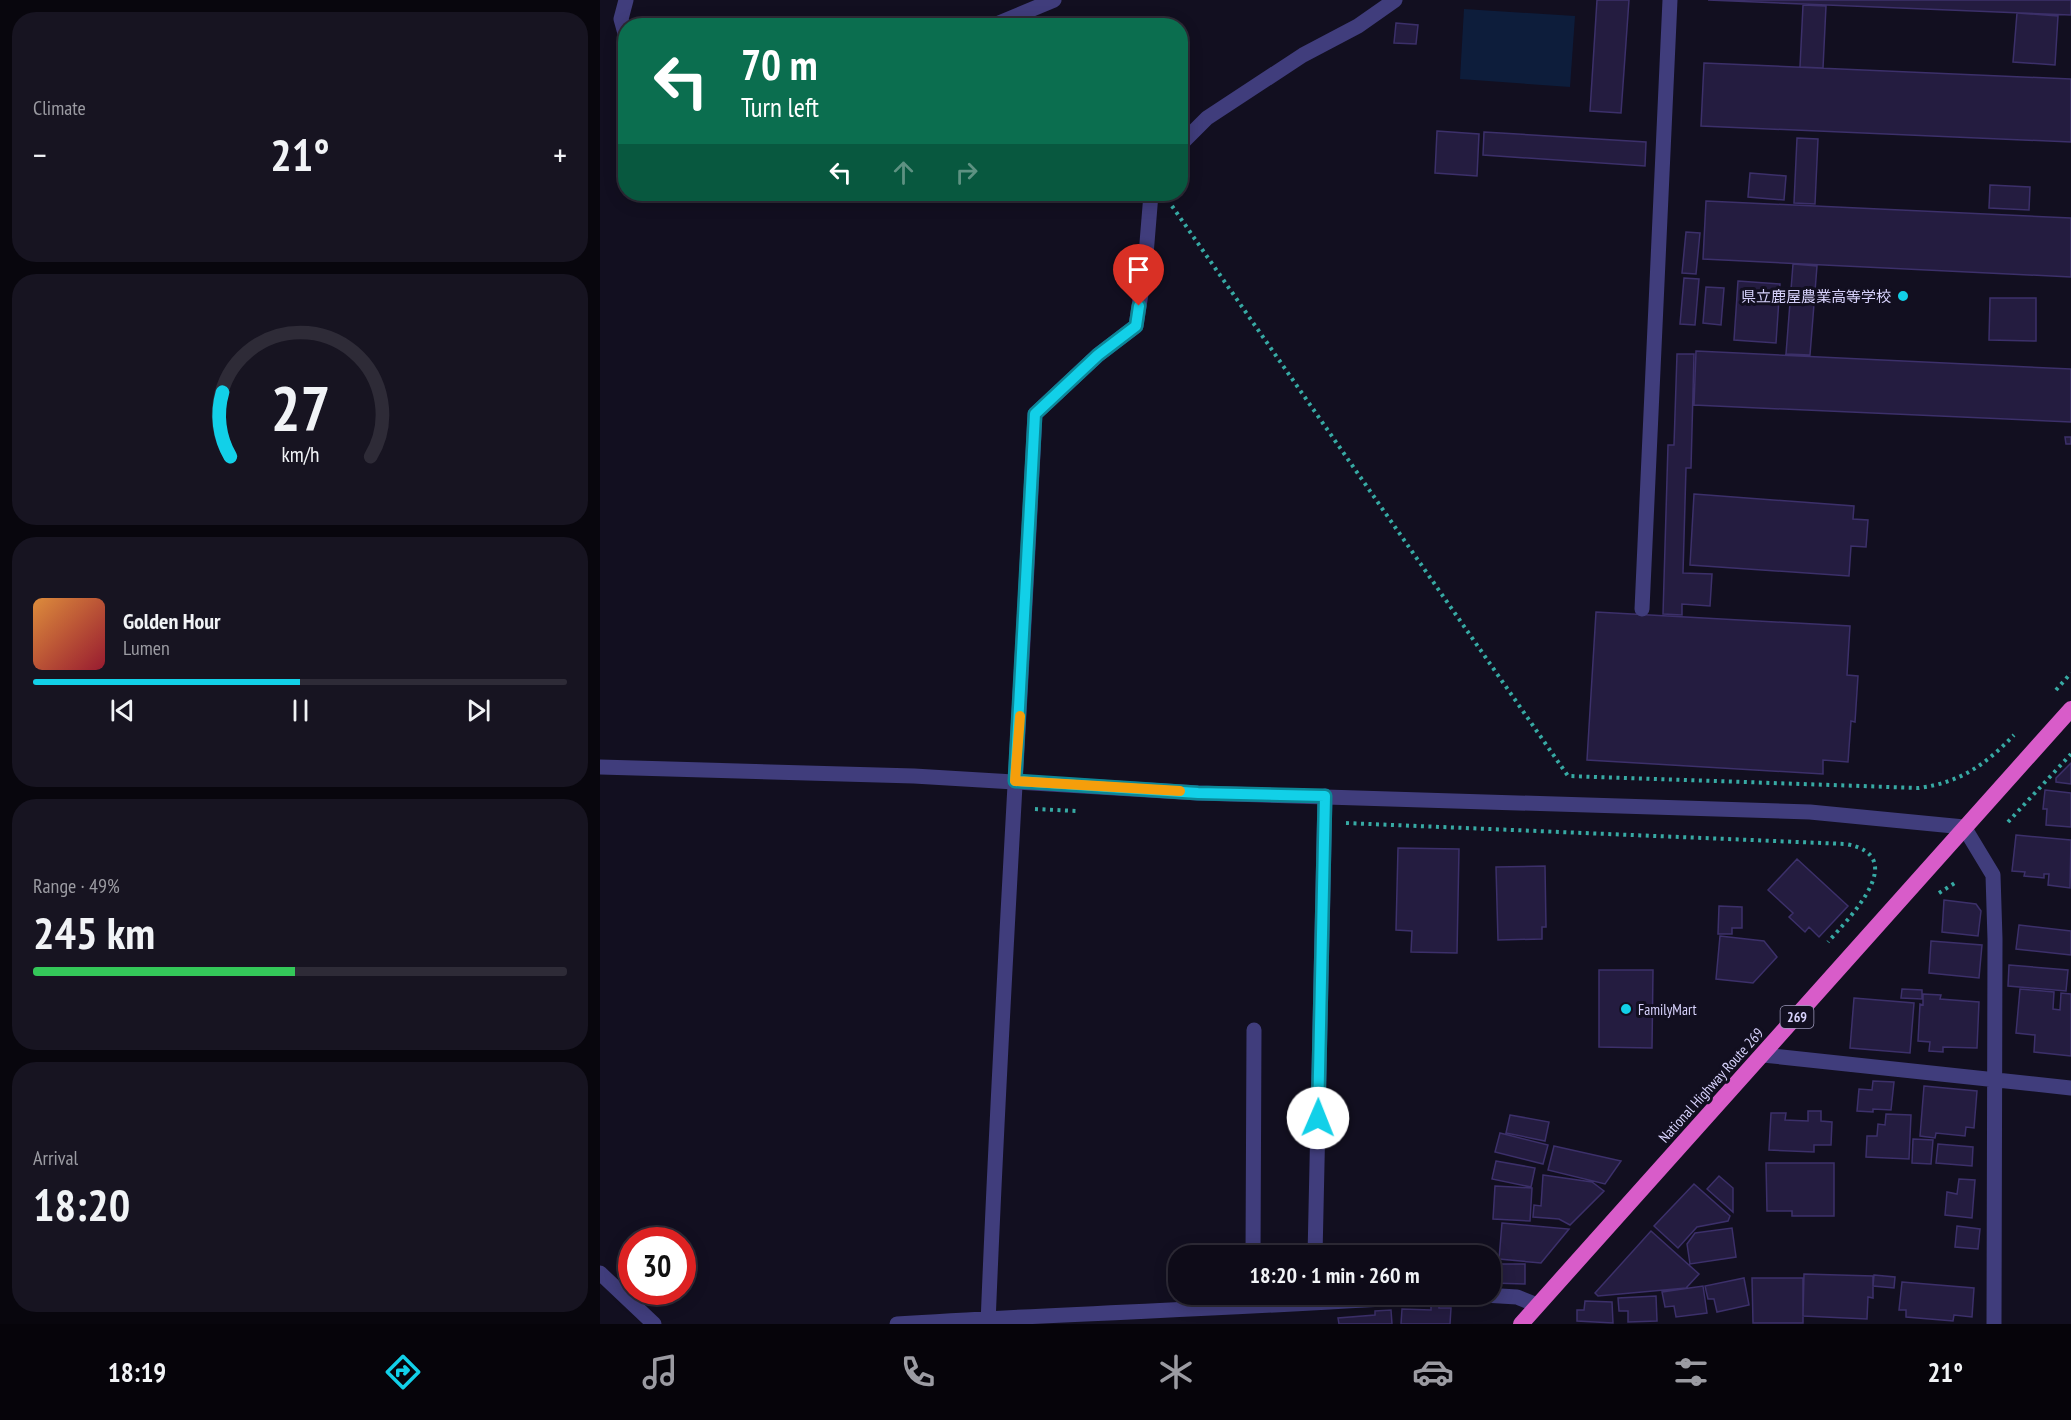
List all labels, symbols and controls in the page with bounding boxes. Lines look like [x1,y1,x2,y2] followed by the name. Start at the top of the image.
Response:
[741,37,818,92] text: 70 m
[642,42,720,120] icon: left
[741,90,819,124] text: Turn left
[33,95,86,121] text: Climate
[270,125,330,183] text: 21°
[33,133,47,176] text: −
[553,133,567,176] text: +
[824,156,857,189] icon: left
[887,156,920,189] icon: ahead
[950,156,983,189] icon: right
[1113,244,1164,306] pin
[1122,253,1155,286] icon: arrive
[1741,287,1891,306] place label: 県立鹿屋農業高等学校
[1896,289,1910,303] marker: 県立鹿屋農業高等学校
[270,367,330,448] text: 27
[281,440,319,468] text: km/h
[123,607,221,635] text: Golden Hour
[123,635,170,661] text: Lumen
[106,694,139,727] icon: previous
[284,694,317,727] icon: pause
[462,694,495,727] icon: next
[33,873,120,899] text: Range · 49%
[33,903,155,961] text: 245 km
[1638,1000,1697,1019] place label: FamilyMart
[1619,1002,1633,1016] marker: FamilyMart
[1780,1006,1814,1028] road number: 269
[1654,1024,1768,1146] street label: National Highway Route 269
[1286,1086,1350,1150] position arrow
[33,1145,78,1171] text: Arrival
[33,1175,130,1233] text: 18:20
[618,1227,696,1305] speed limit sign: 30
[1249,1261,1420,1289] text: 18:20 · 1 min · 260 m
[382,1351,424,1393] icon: directions
[639,1351,681,1393] icon: music
[897,1351,939,1393] icon: phone
[1155,1351,1197,1393] icon: climate
[1412,1351,1454,1393] icon: car
[1670,1351,1712,1393] icon: filters
[108,1355,166,1389] text: 18:19
[1927,1355,1963,1389] text: 21°

